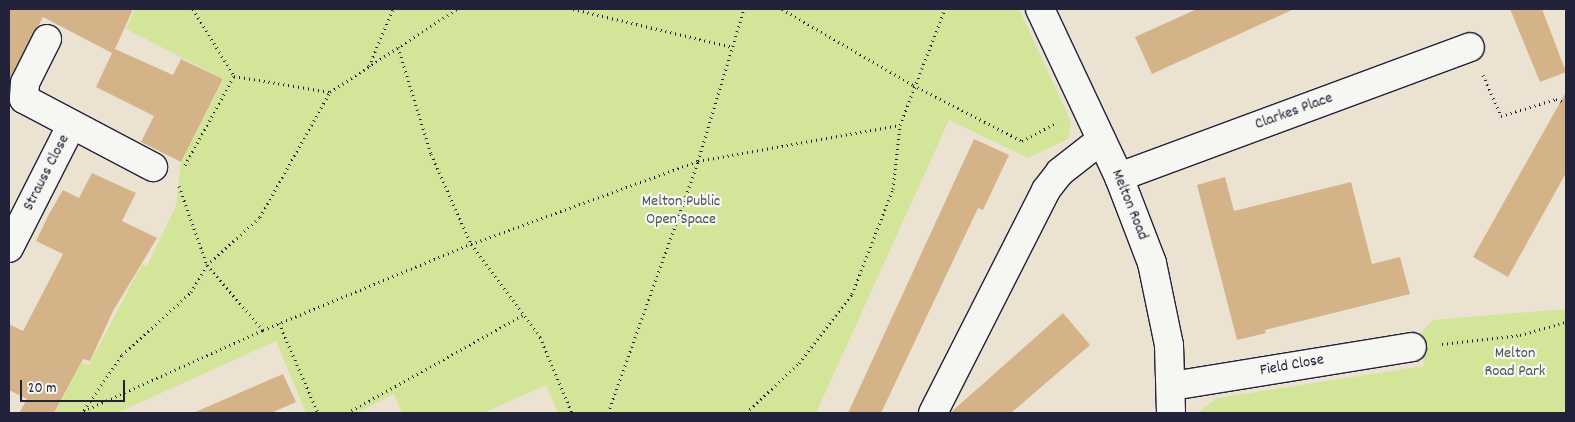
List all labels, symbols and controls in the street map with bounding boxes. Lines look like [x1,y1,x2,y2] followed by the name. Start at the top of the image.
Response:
[1253,89,1335,135] street label: Clarkes Place
[20,132,74,214] street label: Strauss Close
[1106,167,1152,243] street label: Melton Road
[642,192,720,230] park label: Melton Public Open Space
[1485,344,1545,382] park label: Melton Road Park
[1258,351,1326,381] street label: Field Close
[22,370,128,402] scale bar
[28,378,56,400] text: 20 m

